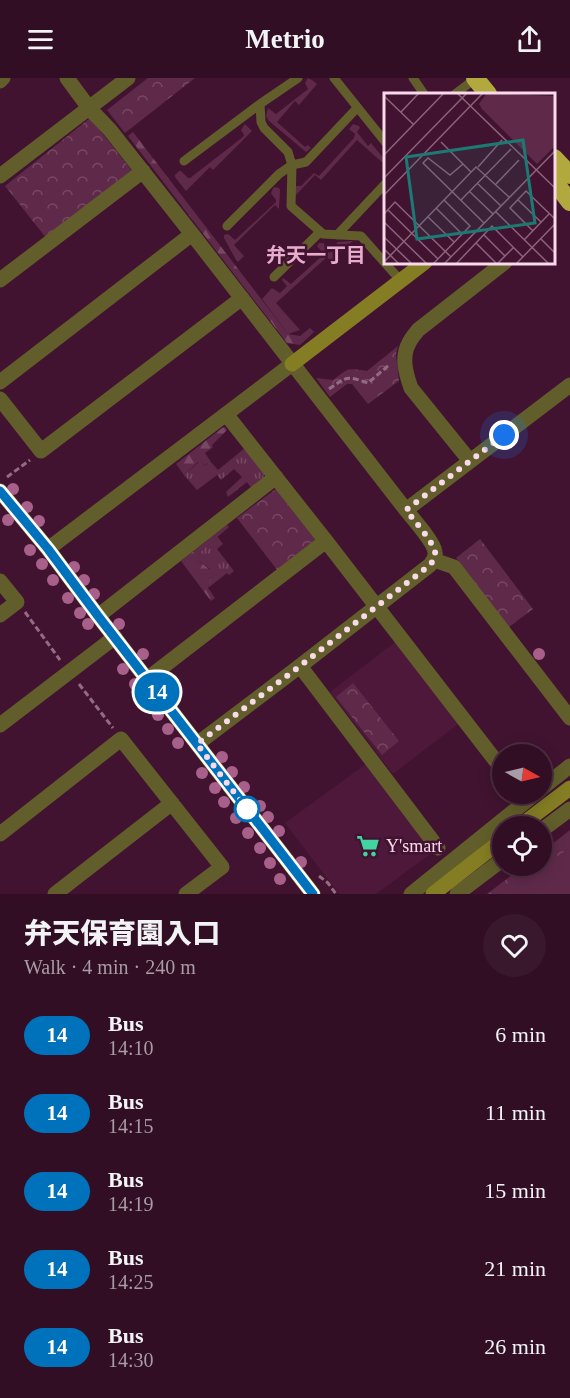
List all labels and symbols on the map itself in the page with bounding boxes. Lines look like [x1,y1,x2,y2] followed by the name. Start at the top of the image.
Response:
[384,93,555,264] inset map
[266,244,366,266] district label: 弁天一丁目
[489,420,519,450] your location
[130,672,184,712] line badge: 14
[492,744,552,804] north arrow
[234,796,260,822] unlabelled marker
[355,833,381,859] supermarket icon: Y'smart
[386,836,442,856] place label: Y'smart

